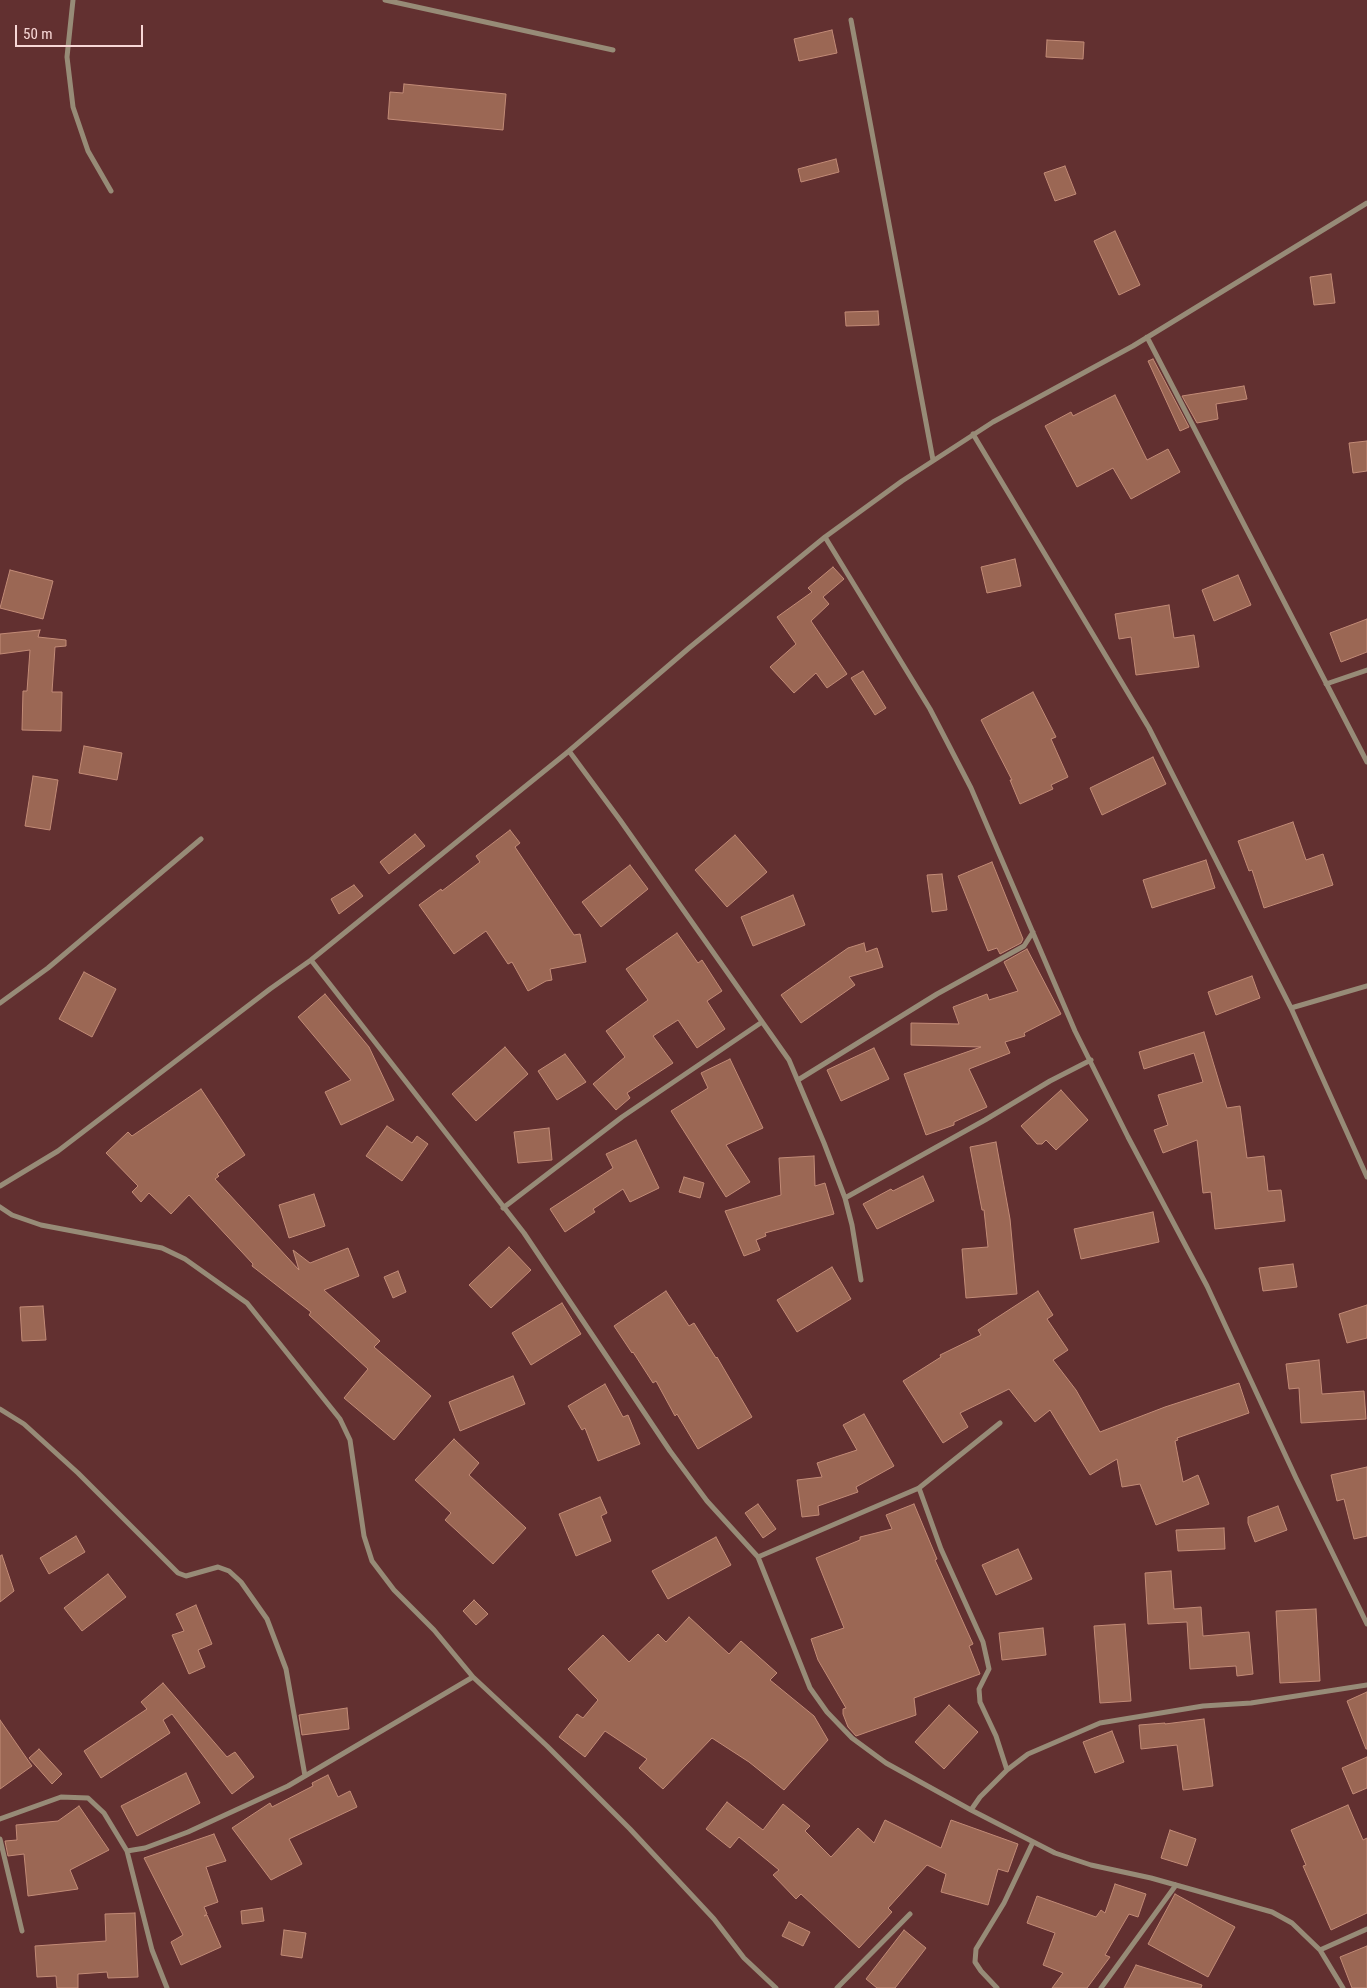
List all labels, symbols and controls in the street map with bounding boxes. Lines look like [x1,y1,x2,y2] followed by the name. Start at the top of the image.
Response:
[18,15,145,47] scale bar
[23,25,53,43] text: 50 m

